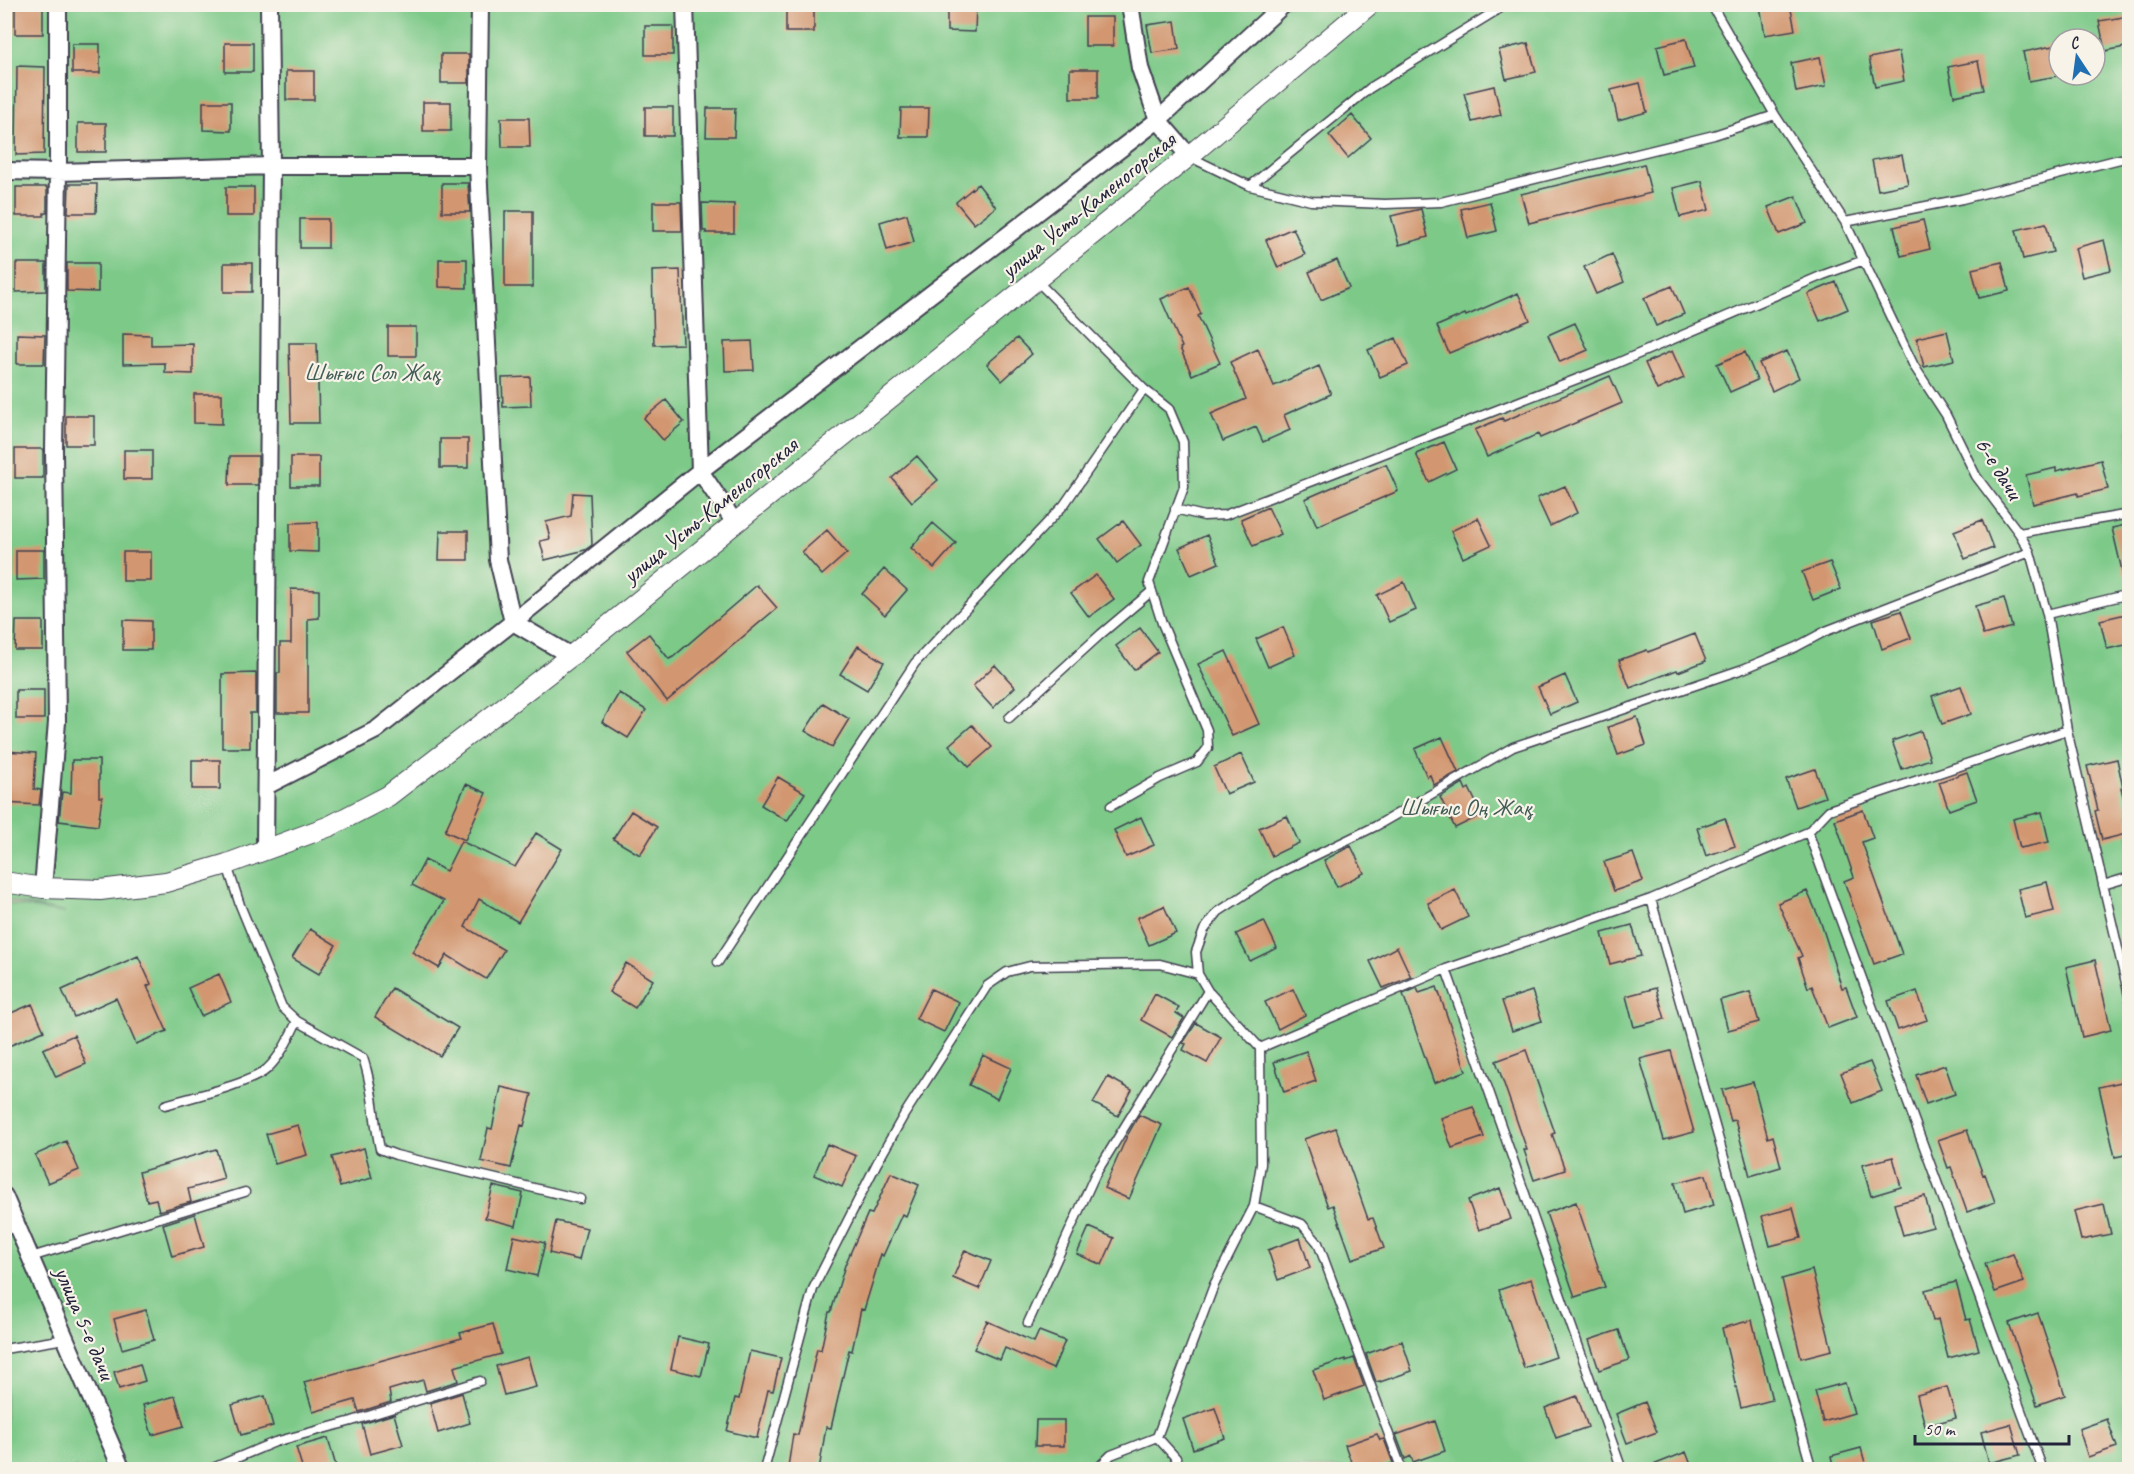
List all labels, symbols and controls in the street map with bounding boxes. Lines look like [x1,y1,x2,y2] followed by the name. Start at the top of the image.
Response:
[2047,27,2107,87] north arrow
[2068,32,2082,54] text: С
[993,124,1183,286] street label: улица Усть-Каменогорская
[304,357,441,387] park label: Шығыс Сол Жақ
[615,429,805,591] street label: улица Усть-Каменогорская
[1968,431,2031,507] street label: 6-е дачи
[1400,792,1534,822] park label: Шығыс Оң Жақ
[47,1260,123,1386] street label: улица 5-е дачи
[1915,1408,2070,1446] scale bar
[1924,1418,1957,1440] text: 50 m

